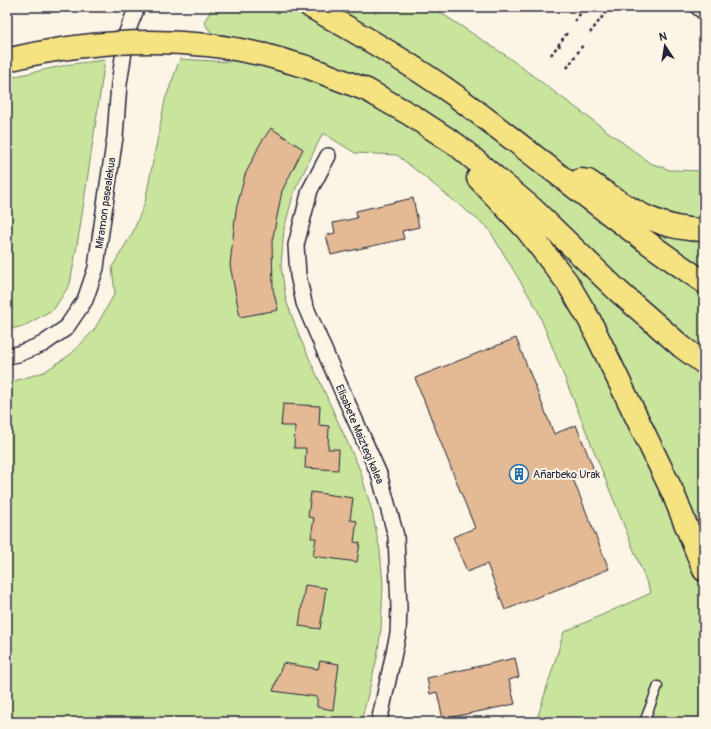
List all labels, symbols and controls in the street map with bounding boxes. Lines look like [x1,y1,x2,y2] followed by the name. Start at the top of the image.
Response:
[645,26,685,66] north arrow
[658,29,669,44] text: N
[93,157,118,250] street label: Miramon pasealekua
[333,383,386,486] street label: Elisabete Maiztegi kalea
[508,463,530,485] building icon: Añarbeko Urak
[533,468,601,481] place label: Añarbeko Urak

